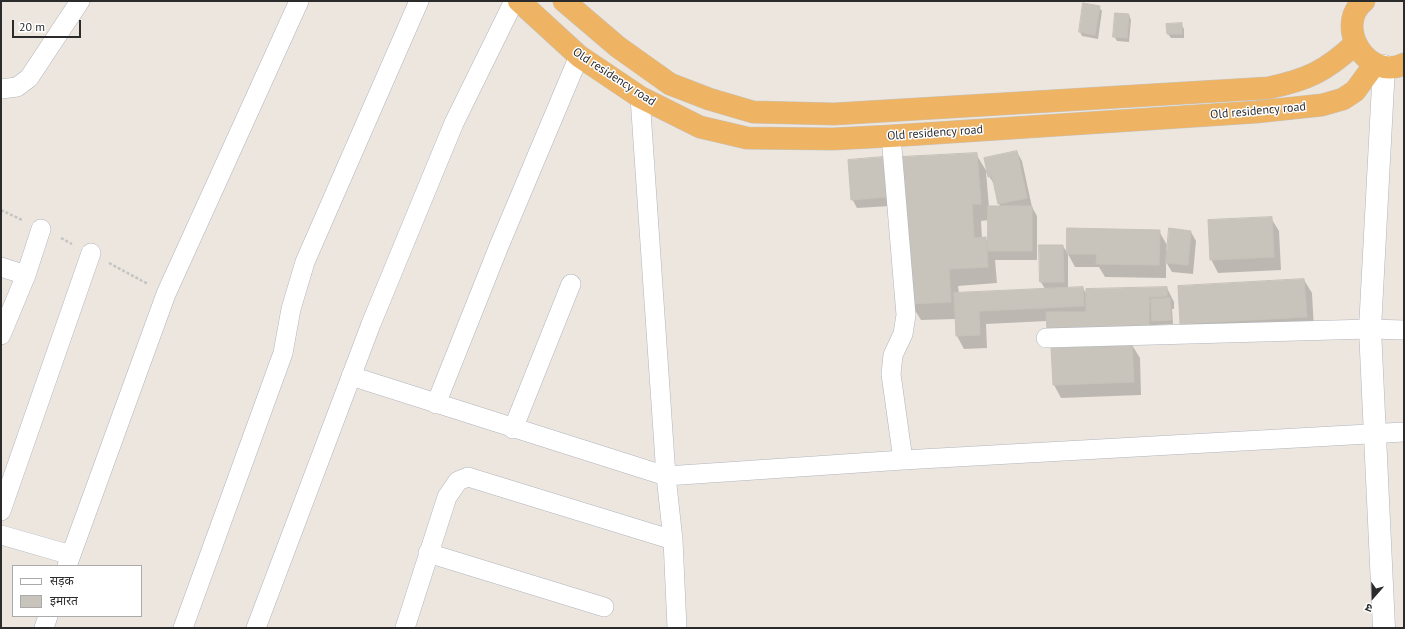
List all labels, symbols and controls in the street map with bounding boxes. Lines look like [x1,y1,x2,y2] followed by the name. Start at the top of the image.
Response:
[14,12,83,38] scale bar
[19,19,45,34] text: 20 m
[570,45,658,109] street label: Old residency road
[1210,100,1306,122] street label: Old residency road
[887,122,983,144] street label: Old residency road
[12,565,142,617] legend
[50,573,74,588] text: सड़क
[1353,577,1393,617] north arrow
[50,593,78,608] text: इमारत
[1363,601,1374,616] text: उ

